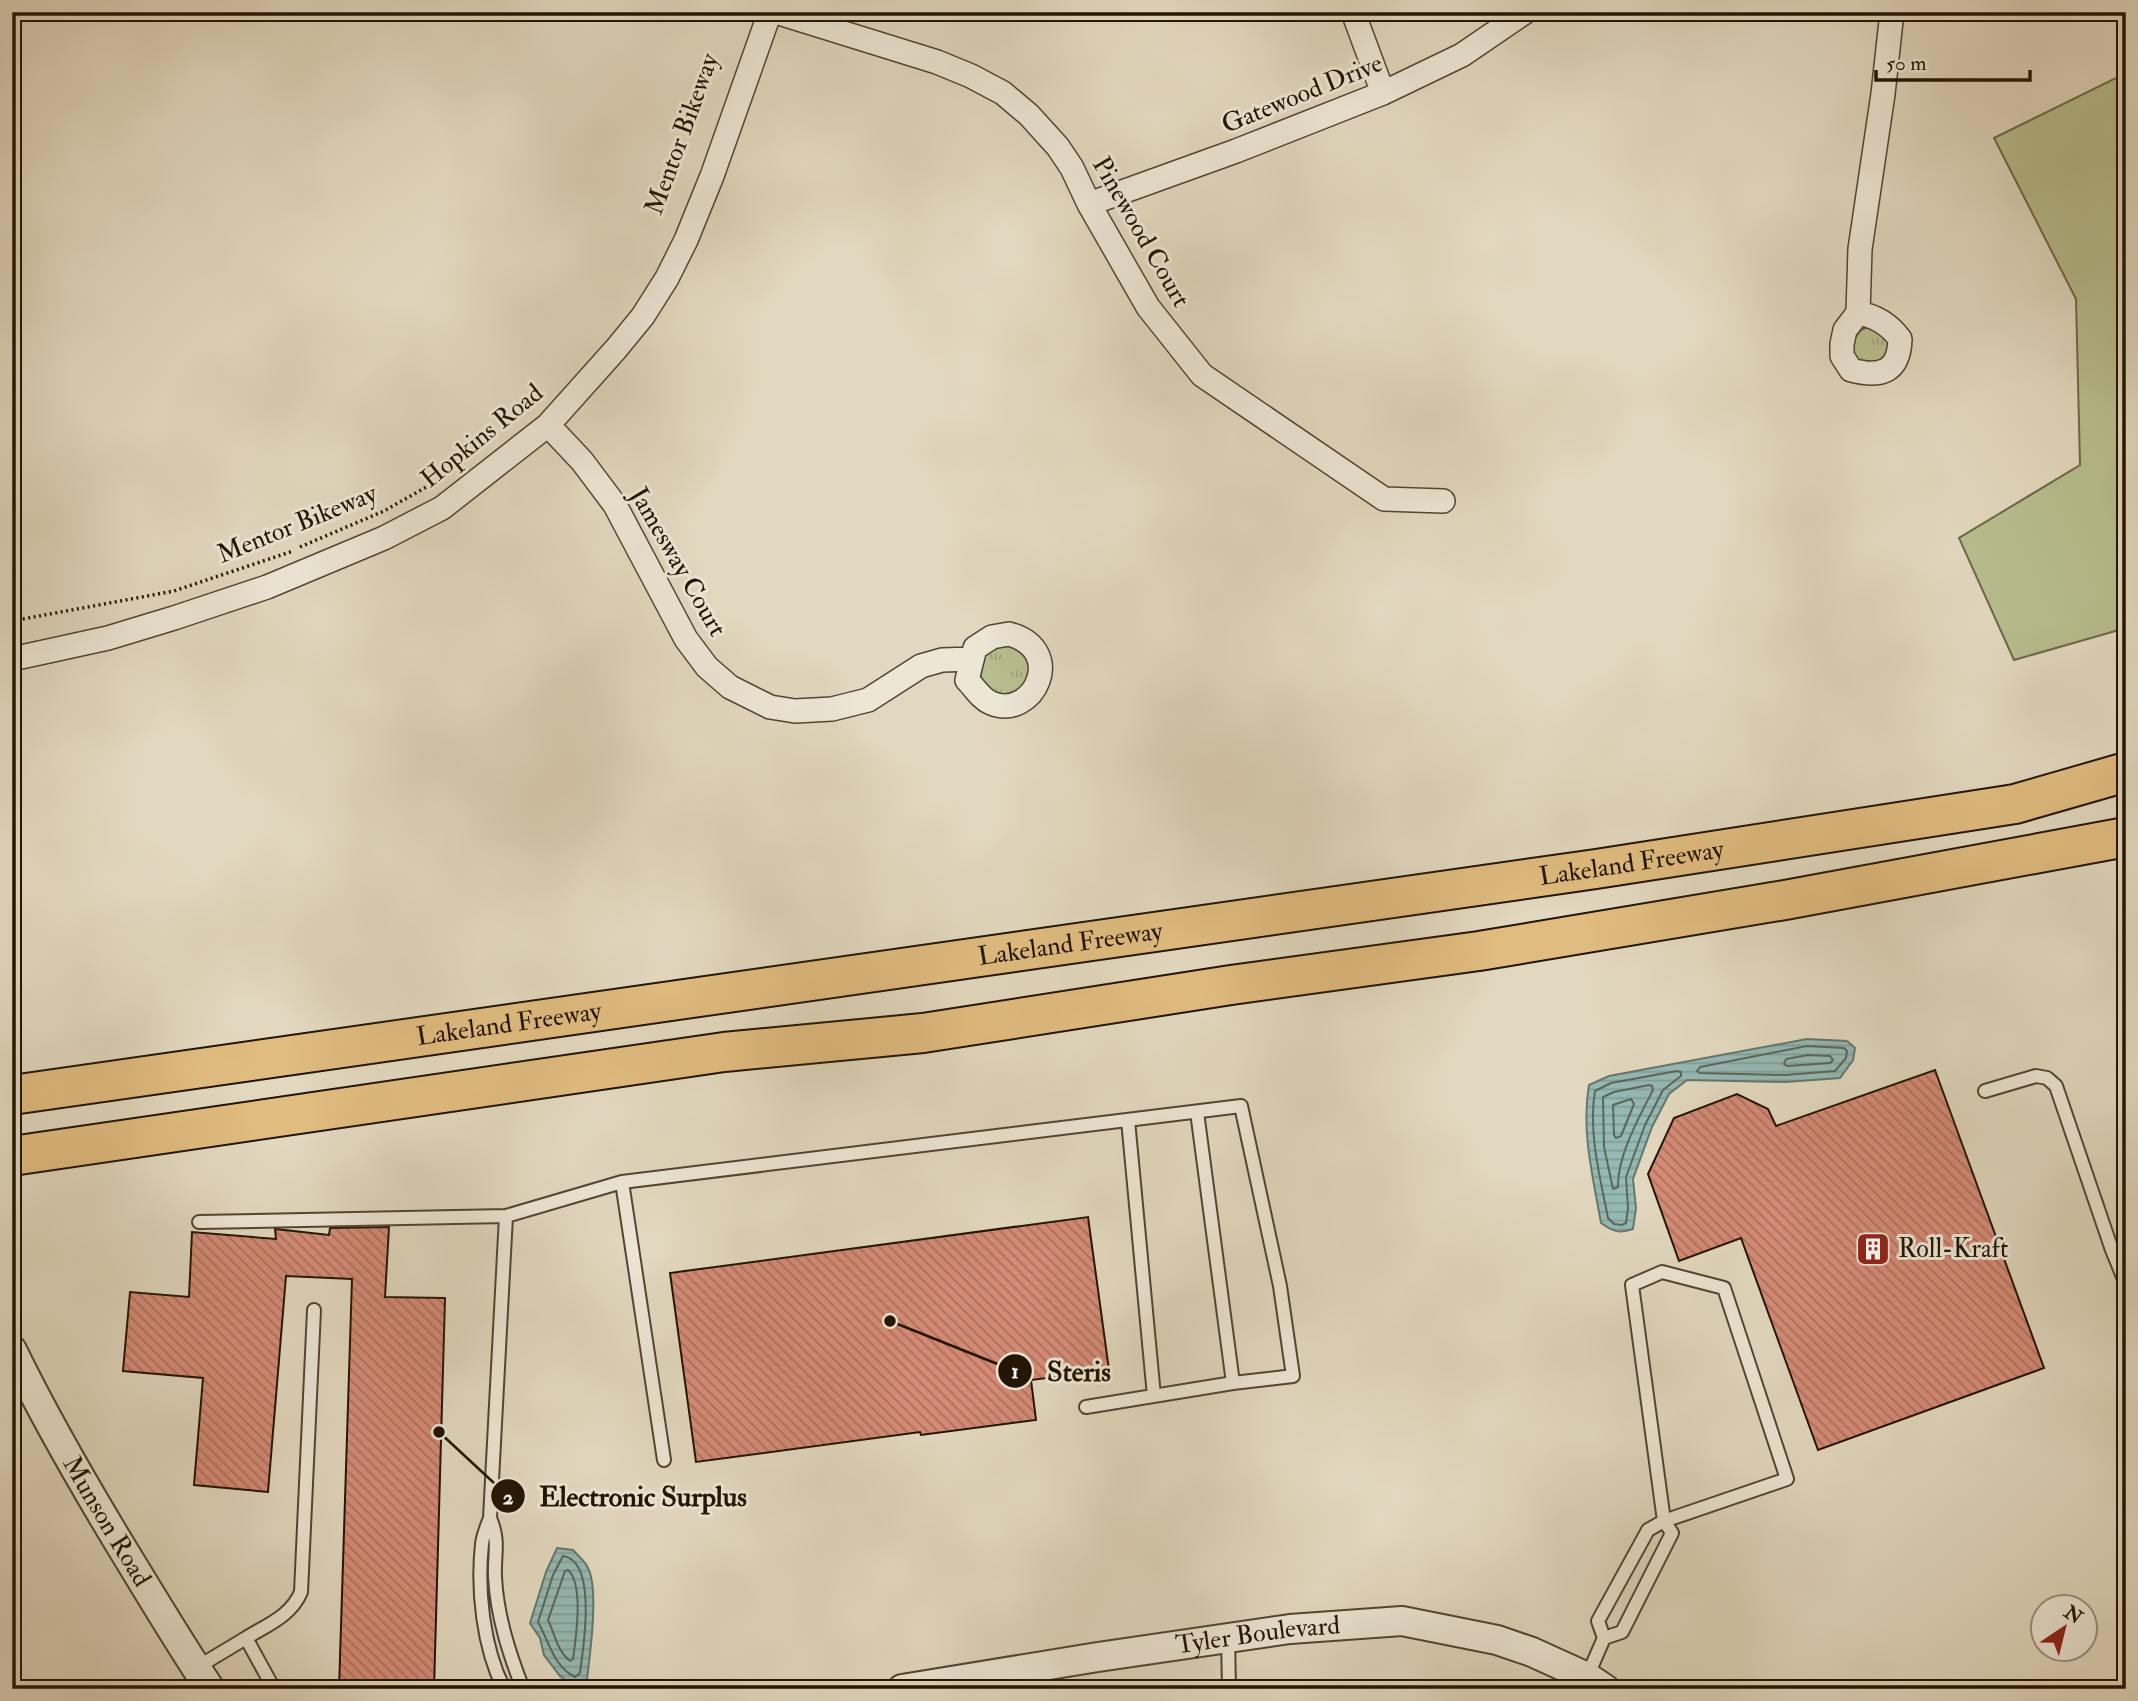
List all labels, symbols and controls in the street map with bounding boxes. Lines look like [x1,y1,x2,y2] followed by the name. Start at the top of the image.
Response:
[1876,38,2030,82] scale bar
[1217,47,1387,141] street label: Gatewood Drive
[638,48,726,219] street label: Mentor Bikeway
[1886,50,1927,77] text: 50 m
[1085,151,1197,313] street label: Pinewood Court
[414,377,550,496] street label: Hopkins Road
[212,477,382,571] street label: Mentor Bikeway
[622,481,734,642] street label: Jamesway Court
[1537,833,1727,893] street label: Lakeland Freeway
[976,915,1165,973] street label: Lakeland Freeway
[414,995,604,1053] street label: Lakeland Freeway
[1854,1230,1892,1268] building icon: Roll-Kraft
[1898,1233,2008,1265] place label: Roll-Kraft
[998,1346,1125,1395] callout: Steris
[1047,1355,1111,1390] text: Steris
[1011,1358,1019,1385] text: 1
[56,1451,158,1593] street label: Munson Road
[490,1472,761,1521] callout: Electronic Surplus
[539,1480,747,1515] text: Electronic Surplus
[503,1484,514,1511] text: 2
[2030,1592,2100,1662] north arrow
[2059,1600,2088,1630] text: N
[1174,1609,1341,1661] street label: Tyler Boulevard

